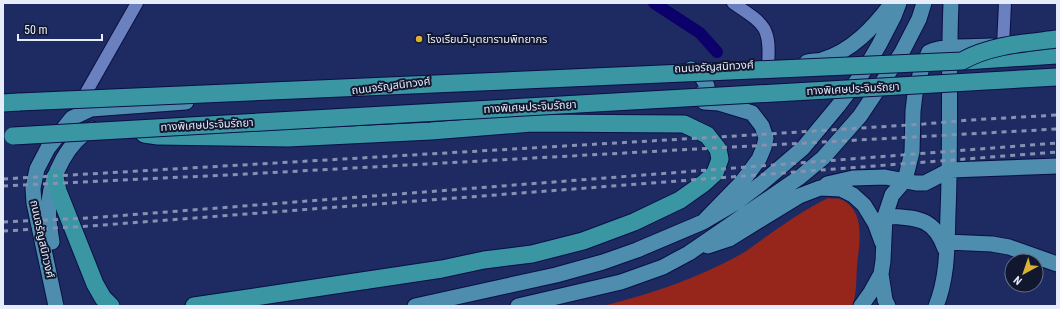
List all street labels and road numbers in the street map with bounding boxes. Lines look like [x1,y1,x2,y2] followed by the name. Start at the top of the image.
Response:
[674,58,754,76] street label: ถนนจรัญสนิทวงศ์
[351,75,431,97] street label: ถนนจรัญสนิทวงศ์
[806,80,900,98] street label: ทางพิเศษประจิมรัถยา
[483,98,577,116] street label: ทางพิเศษประจิมรัถยา
[160,116,254,134] street label: ทางพิเศษประจิมรัถยา
[27,199,57,279] street label: ถนนจรัญสนิทวงศ์

